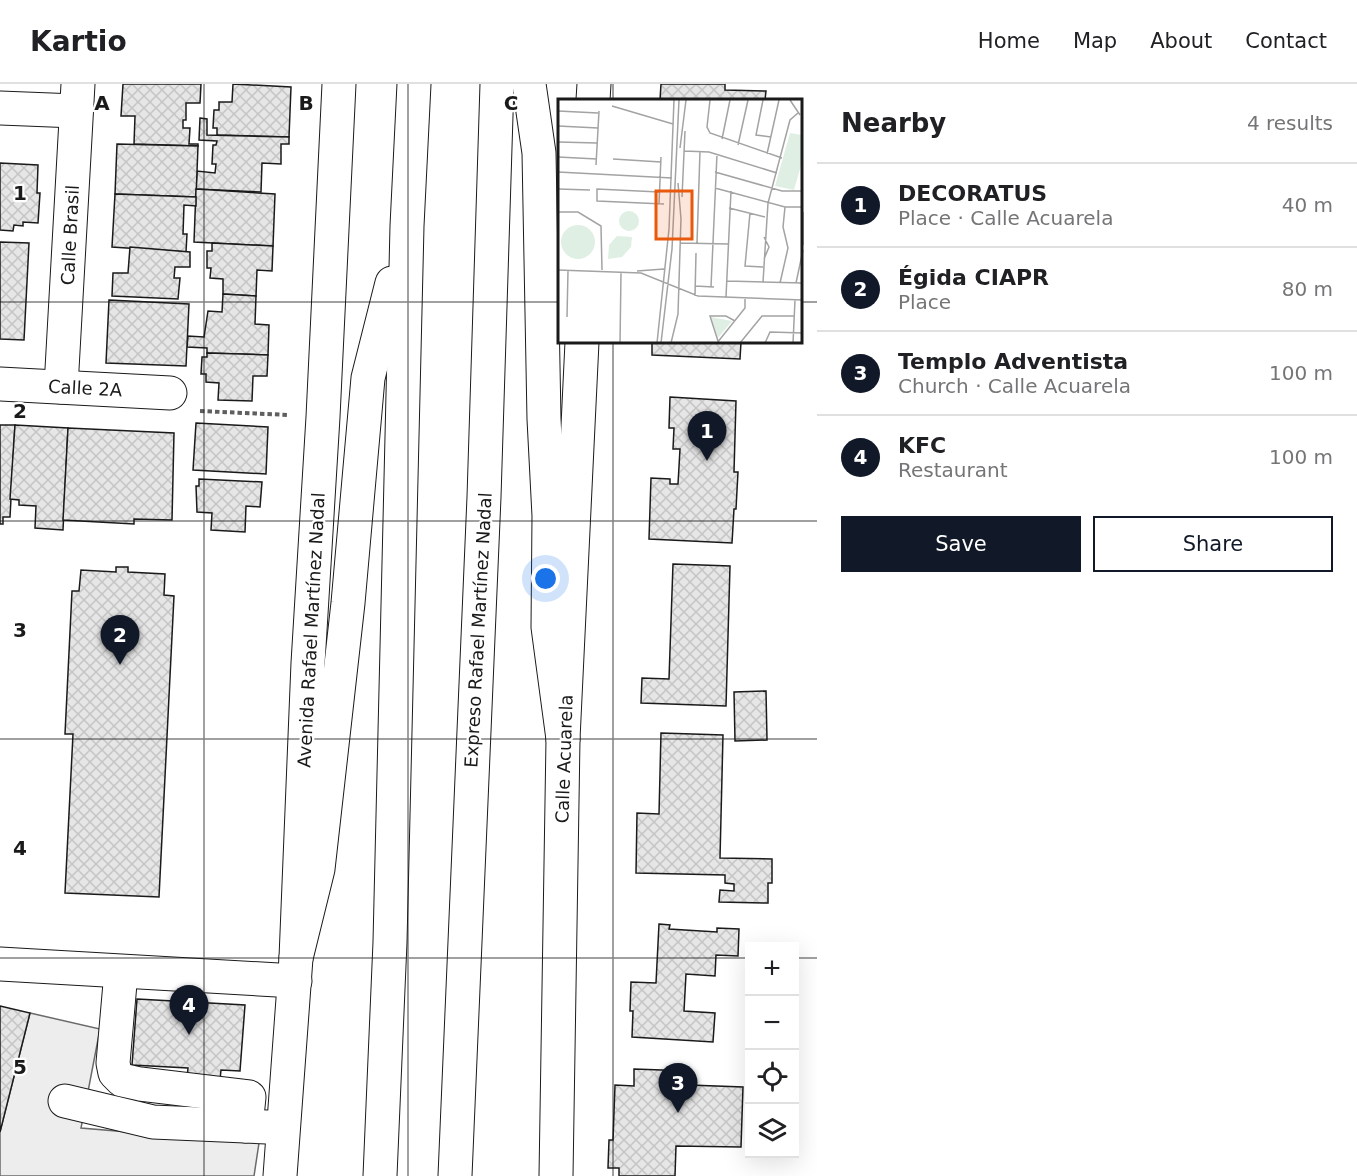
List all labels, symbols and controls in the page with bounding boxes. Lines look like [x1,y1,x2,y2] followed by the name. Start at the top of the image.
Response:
[30,25,127,58] text: Kartio
[978,29,1040,53] text: Home
[1073,29,1117,53] text: Map
[1150,29,1212,53] text: About
[1245,29,1327,53] text: Contact
[94,91,110,115] text: A
[298,91,314,115] text: B
[504,91,518,115] text: C
[558,99,802,344] inset map
[841,108,946,138] text: Nearby
[1247,111,1333,135] text: 4 results
[13,181,27,205] text: 1
[898,181,1047,206] text: DECORATUS
[57,184,83,286] street label: Calle Brasil
[854,193,867,217] text: 1
[1282,193,1333,217] text: 40 m
[898,206,1113,230] text: Place · Calle Acuarela
[898,265,1049,290] text: Égida CIAPR
[854,277,867,301] text: 2
[1282,277,1333,301] text: 80 m
[898,290,951,314] text: Place
[898,349,1128,374] text: Templo Adventista
[854,361,867,385] text: 3
[1269,361,1333,385] text: 100 m
[898,374,1131,398] text: Church · Calle Acuarela
[47,376,123,400] street label: Calle 2A
[13,399,27,423] text: 2
[688,412,726,461] pin: 1
[898,433,946,458] text: KFC
[854,445,867,469] text: 4
[1269,445,1333,469] text: 100 m
[898,458,1008,482] text: Restaurant
[293,492,329,768] street label: Avenida Rafael Martínez Nadal
[460,492,496,768] street label: Expreso Rafael Martínez Nadal
[841,516,1081,572] button: Save
[1093,516,1333,572] button: Share
[531,564,560,593] your location
[100,616,140,665] pin: 2
[13,618,27,642] text: 3
[551,694,577,824] street label: Calle Acuarela
[13,836,27,860] text: 4
[745,942,799,1158] map controls
[745,942,799,996] button: +
[170,986,208,1035] pin: 4
[745,996,799,1050] button: −
[745,1050,799,1104] button: locate
[13,1055,27,1079] text: 5
[658,1064,698,1113] pin: 3
[745,1104,799,1158] button: layers

